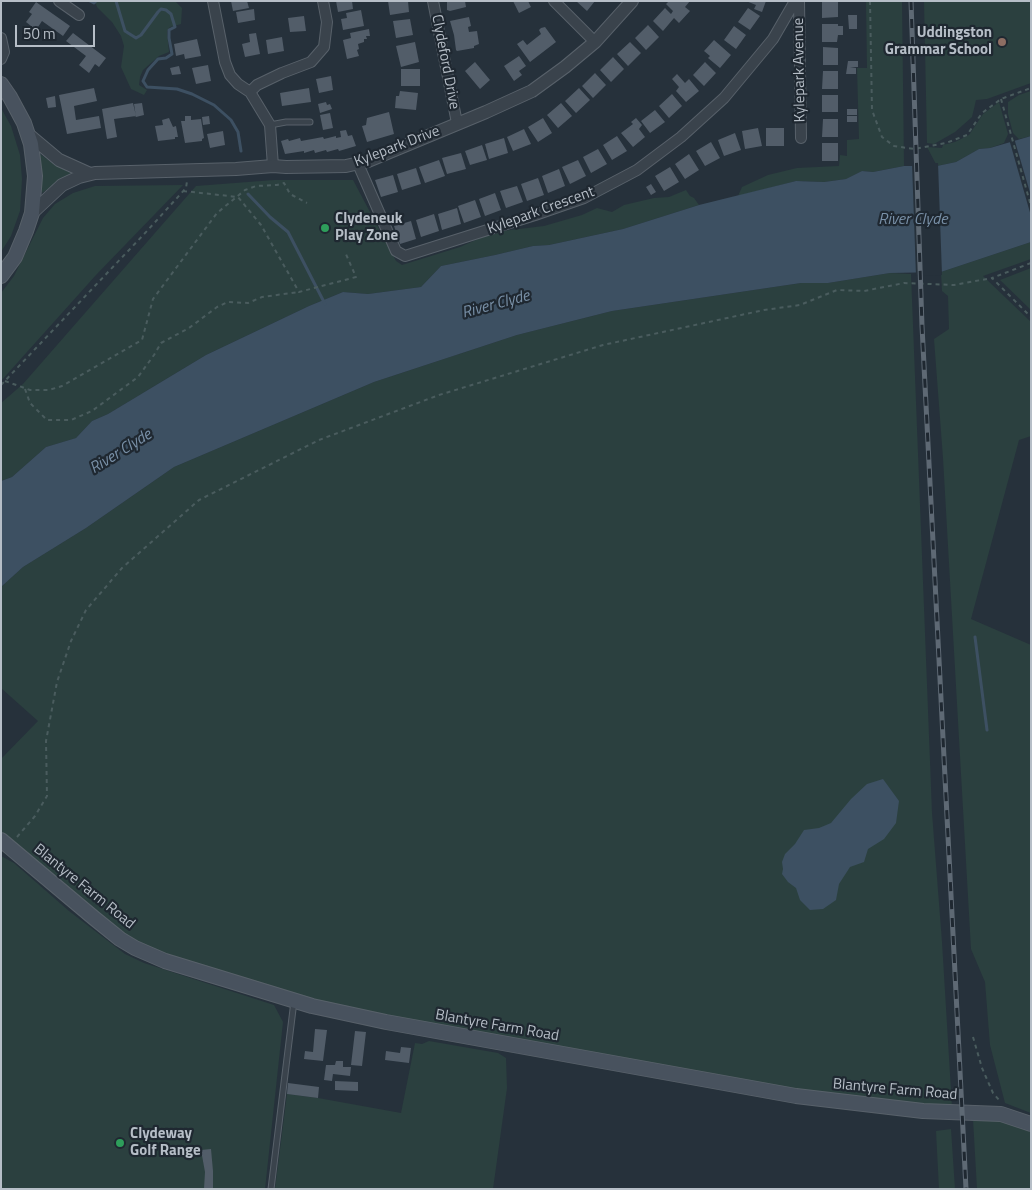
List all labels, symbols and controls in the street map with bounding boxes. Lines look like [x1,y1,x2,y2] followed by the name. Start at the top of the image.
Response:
[427,13,463,111] street label: Clydeford Drive
[18,15,98,47] scale bar
[790,18,810,122] street label: Kylepark Avenue
[23,22,56,45] text: 50 m
[885,24,992,59] place label: Uddingston Grammar School
[996,36,1008,48] marker: Uddingston Grammar School
[352,122,442,172] street label: Kylepark Drive
[485,183,597,239] street label: Kylepark Crescent
[335,210,402,245] place label: Clydeneuk Play Zone
[878,210,948,230] water label: River Clyde
[319,222,331,234] marker: Clydeneuk Play Zone
[460,287,532,323] water label: River Clyde
[87,425,155,479] water label: River Clyde
[30,841,138,933] street label: Blantyre Farm Road
[434,1006,560,1046] street label: Blantyre Farm Road
[832,1076,958,1104] street label: Blantyre Farm Road
[130,1125,201,1160] place label: Clydeway Golf Range
[114,1137,126,1149] marker: Clydeway Golf Range

